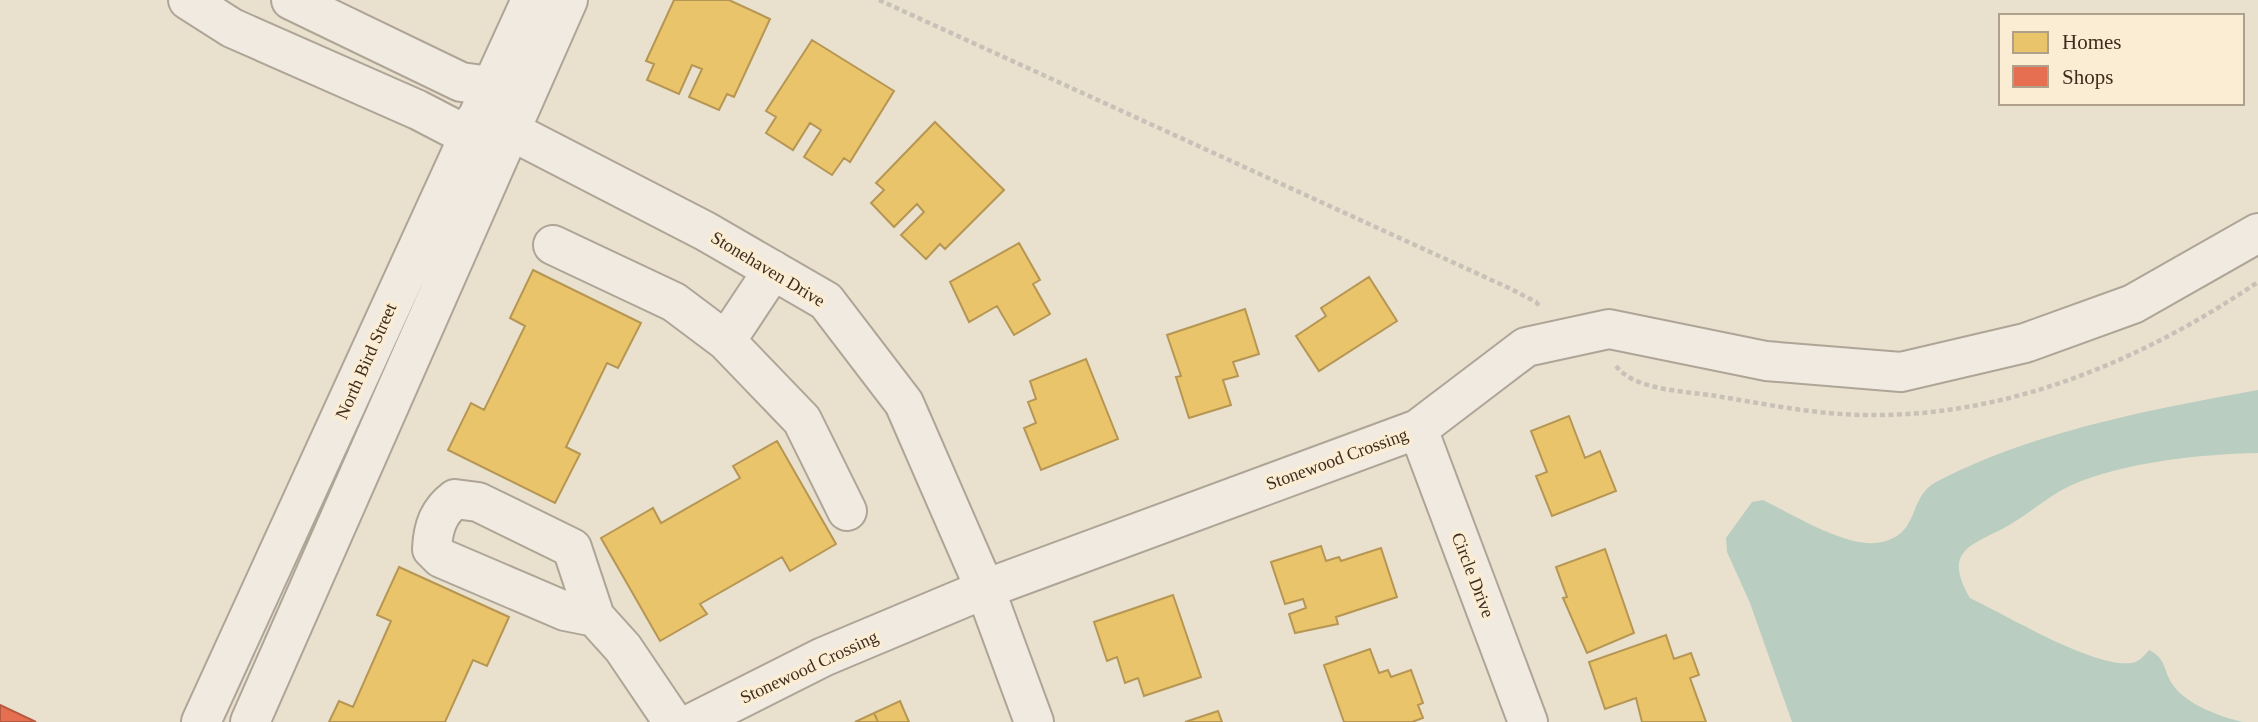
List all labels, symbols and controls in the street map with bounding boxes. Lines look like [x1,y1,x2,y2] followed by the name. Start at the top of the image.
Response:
[1999,14,2244,105] legend
[2062,30,2122,54] text: Homes
[2062,65,2113,89] text: Shops
[707,227,829,311] street label: Stonehaven Drive
[331,300,401,422] street label: North Bird Street
[1263,424,1411,494] street label: Stonewood Crossing
[1448,530,1498,620] street label: Circle Drive
[737,626,881,708] street label: Stonewood Crossing

